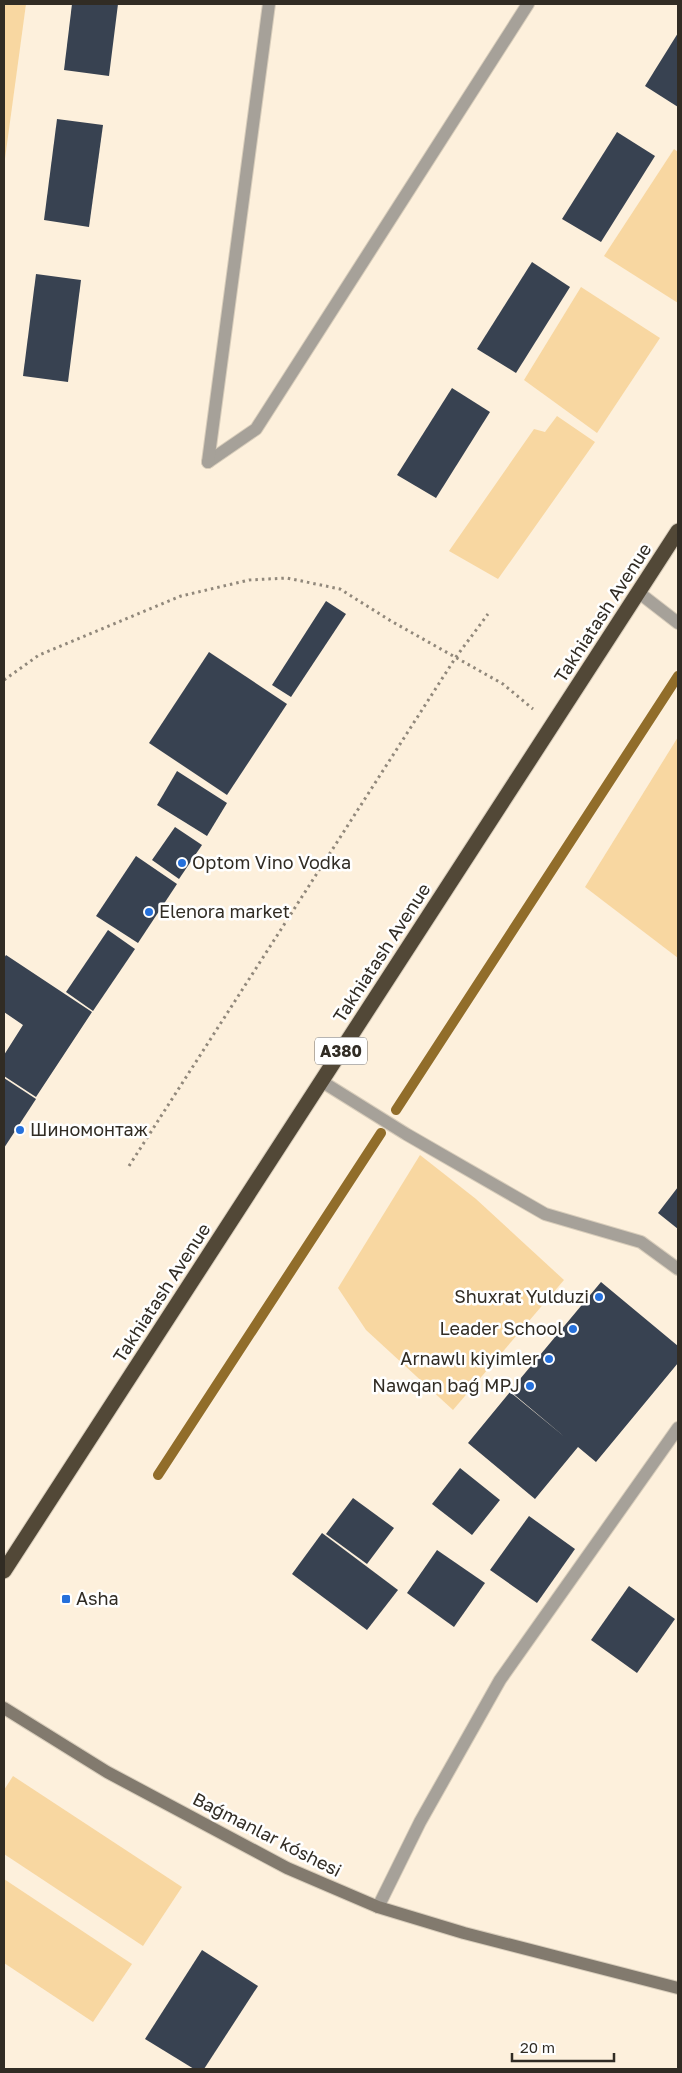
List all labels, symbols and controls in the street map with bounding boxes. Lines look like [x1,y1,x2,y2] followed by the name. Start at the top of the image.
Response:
[549,539,655,686] street label: Takhiatash Avenue
[192,851,351,873] place label: Optom Vino Vodka
[176,857,188,869] marker: Optom Vino Vodka
[328,879,434,1026] street label: Takhiatash Avenue
[159,900,290,922] place label: Elenora market
[143,906,155,918] marker: Elenora market
[315,1038,367,1064] road number: A380
[30,1118,148,1140] place label: Шиномонтаж
[14,1124,26,1136] marker: Шиномонтаж
[108,1219,214,1366] street label: Takhiatash Avenue
[454,1285,589,1307] place label: Shuxrat Yulduzi
[593,1291,605,1303] marker: Shuxrat Yulduzi
[440,1317,563,1339] place label: Leader School
[567,1323,579,1335] marker: Leader School
[400,1347,539,1369] place label: Arnawlı kiyimler
[543,1353,555,1365] marker: Arnawlı kiyimler
[372,1374,520,1396] place label: Nawqan baǵ MPJ
[524,1380,536,1392] marker: Nawqan baǵ MPJ
[76,1587,119,1609] place label: Asha
[60,1593,72,1605] marker: Asha
[189,1787,345,1881] street label: Baǵmanlar kóshesi
[512,2030,614,2062] scale bar
[520,2038,555,2056] text: 20 m

